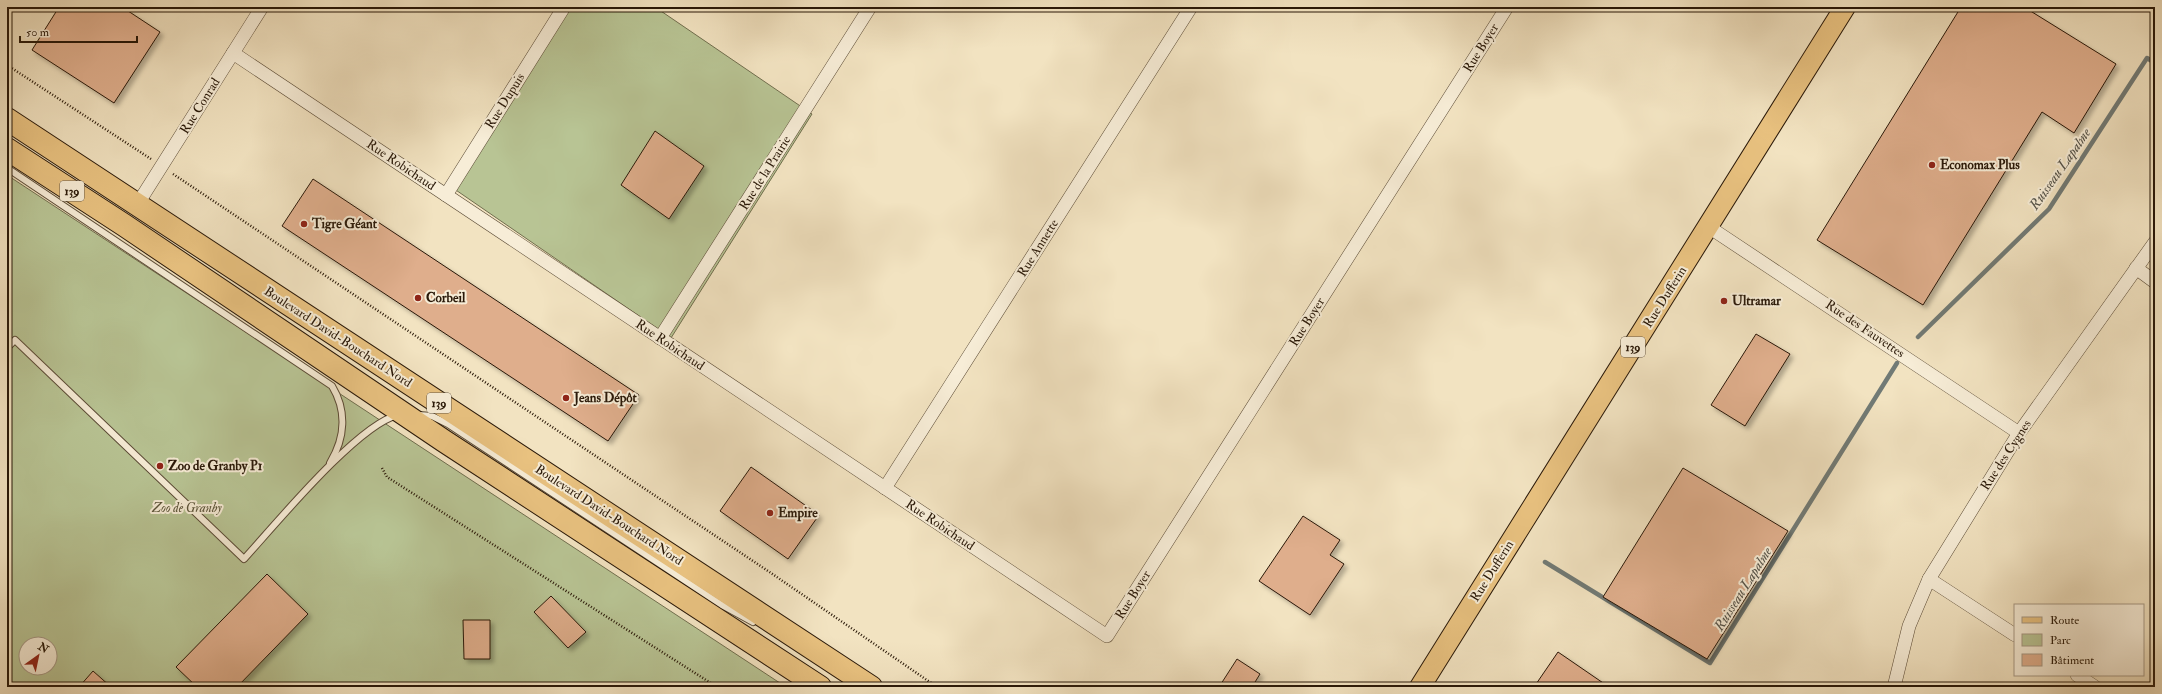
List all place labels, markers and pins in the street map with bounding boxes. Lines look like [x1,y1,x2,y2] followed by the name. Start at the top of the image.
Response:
[1940,157,2020,173] place label: Economax Plus
[1927,160,1937,170] marker: Economax Plus
[311,216,378,233] place label: Tigre Géant
[299,219,309,229] marker: Tigre Géant
[426,290,466,306] place label: Corbeil
[413,293,423,303] marker: Corbeil
[1732,293,1782,309] place label: Ultramar
[1719,296,1729,306] marker: Ultramar
[573,390,638,407] place label: Jeans Dépôt
[561,393,571,403] marker: Jeans Dépôt
[168,458,263,475] place label: Zoo de Granby P1
[155,461,165,471] marker: Zoo de Granby P1
[778,505,818,522] place label: Empire
[765,508,775,518] marker: Empire

